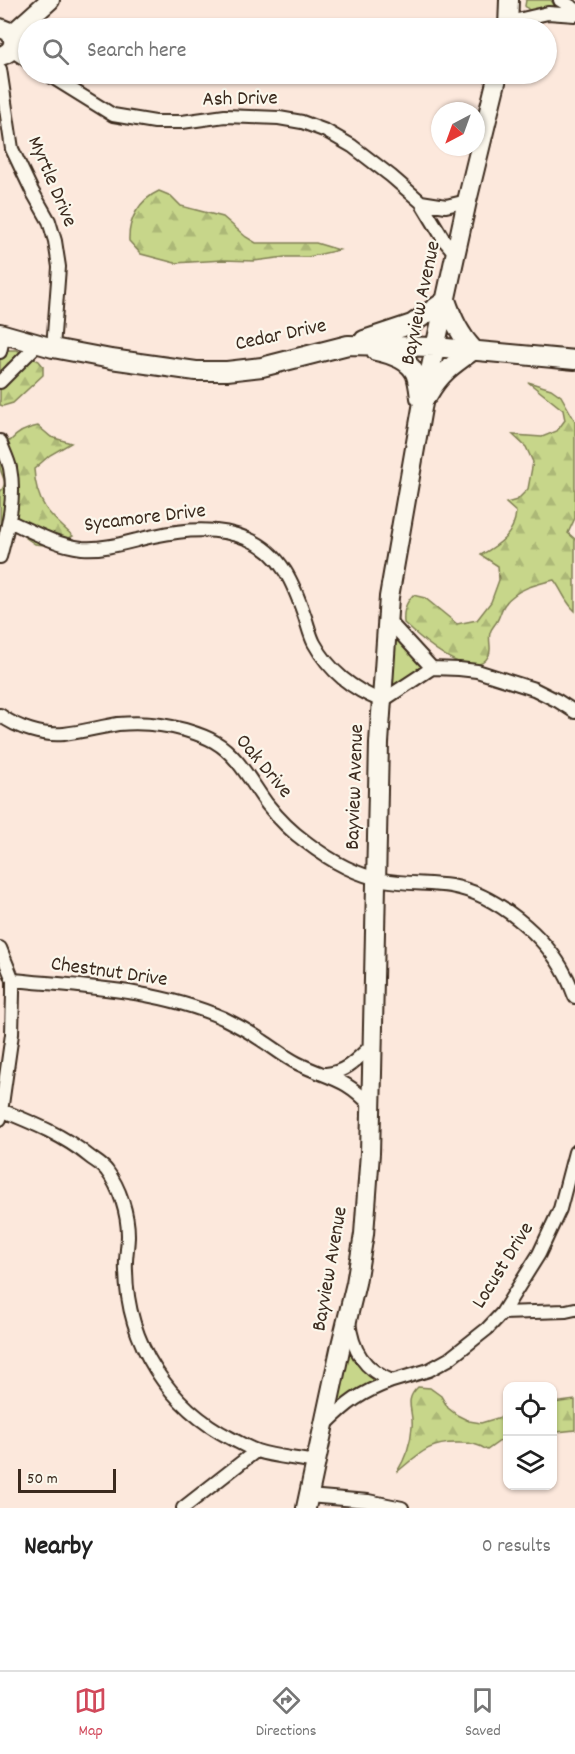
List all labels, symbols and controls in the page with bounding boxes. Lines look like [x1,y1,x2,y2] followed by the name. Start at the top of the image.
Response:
[18,18,557,84] search box
[39,35,72,68] icon: search
[87,36,186,67] text: Search here
[202,84,278,116] street label: Ash Drive
[431,102,485,156] north arrow
[18,132,84,232] street label: Myrtle Drive
[394,238,450,368] street label: Bayview Avenue
[233,312,329,360] street label: Cedar Drive
[83,497,207,541] street label: Sycamore Drive
[339,724,373,850] street label: Bayview Avenue
[227,728,299,806] street label: Oak Drive
[49,950,169,996] street label: Chestnut Drive
[305,1204,357,1334] street label: Bayview Avenue
[465,1217,543,1315] street label: Locust Drive
[503,1382,557,1490] map controls
[503,1382,557,1436] button: locate
[503,1436,557,1490] button: layers
[18,1466,116,1494] scale bar
[27,1468,58,1491] text: 50 m
[24,1529,92,1566] text: Nearby
[482,1533,551,1561] text: 0 results
[74,1684,107,1743] tab: Map
[256,1684,316,1743] tab: Directions
[465,1684,501,1743] tab: Saved

